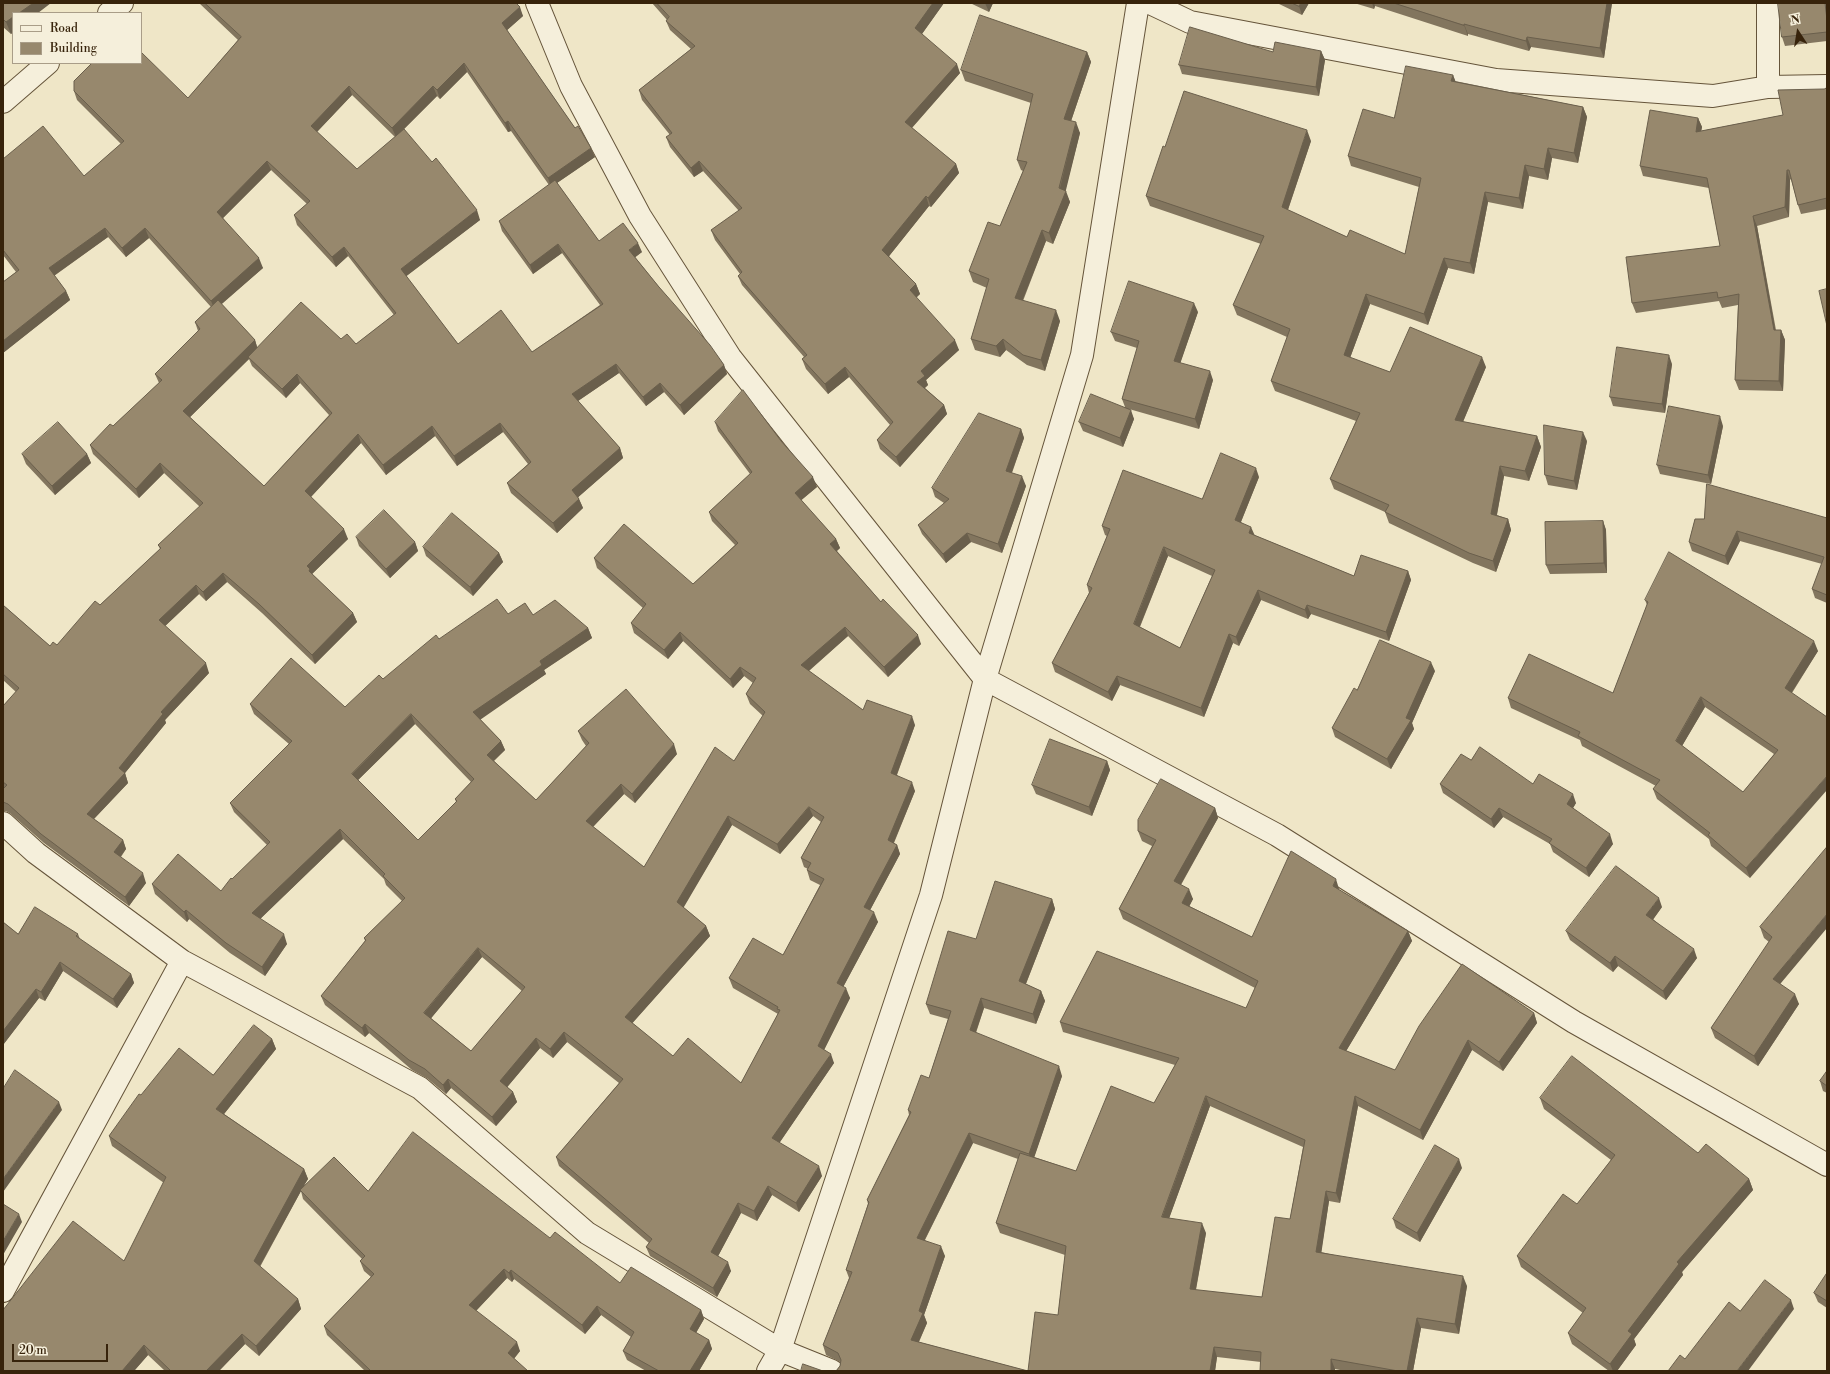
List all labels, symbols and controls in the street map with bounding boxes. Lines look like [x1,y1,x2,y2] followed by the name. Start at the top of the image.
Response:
[12,12,142,64] legend
[1778,12,1818,52] north arrow
[1790,13,1801,28] text: N
[50,21,78,36] text: Road
[50,41,97,56] text: Building
[14,1336,110,1362] scale bar
[19,1343,47,1358] text: 20 m

